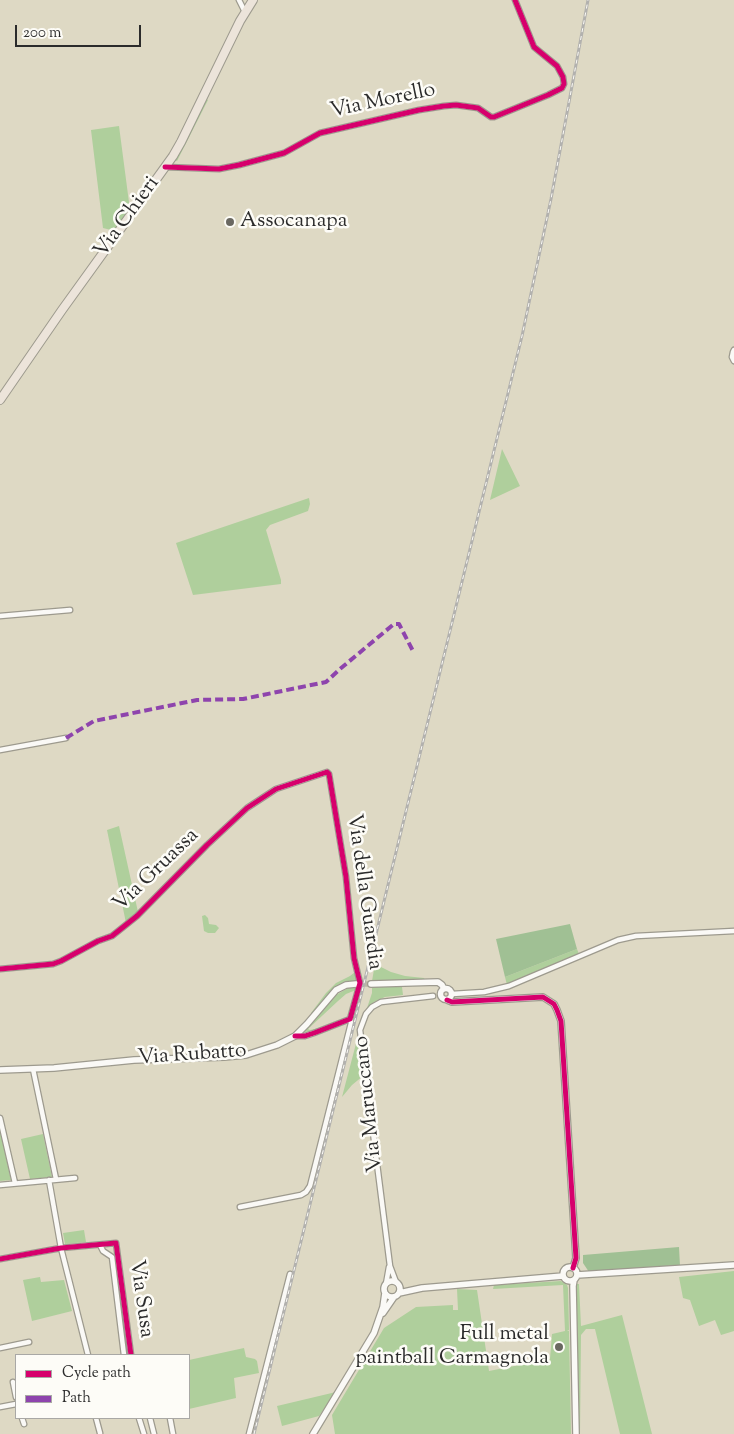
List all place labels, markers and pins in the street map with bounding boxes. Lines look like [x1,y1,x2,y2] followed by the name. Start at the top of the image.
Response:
[240,209,347,235] place label: Assocanapa
[224,216,236,228] marker: Assocanapa
[355,1322,549,1372] place label: Full metal paintball Carmagnola
[553,1341,565,1353] marker: Full metal paintball Carmagnola

